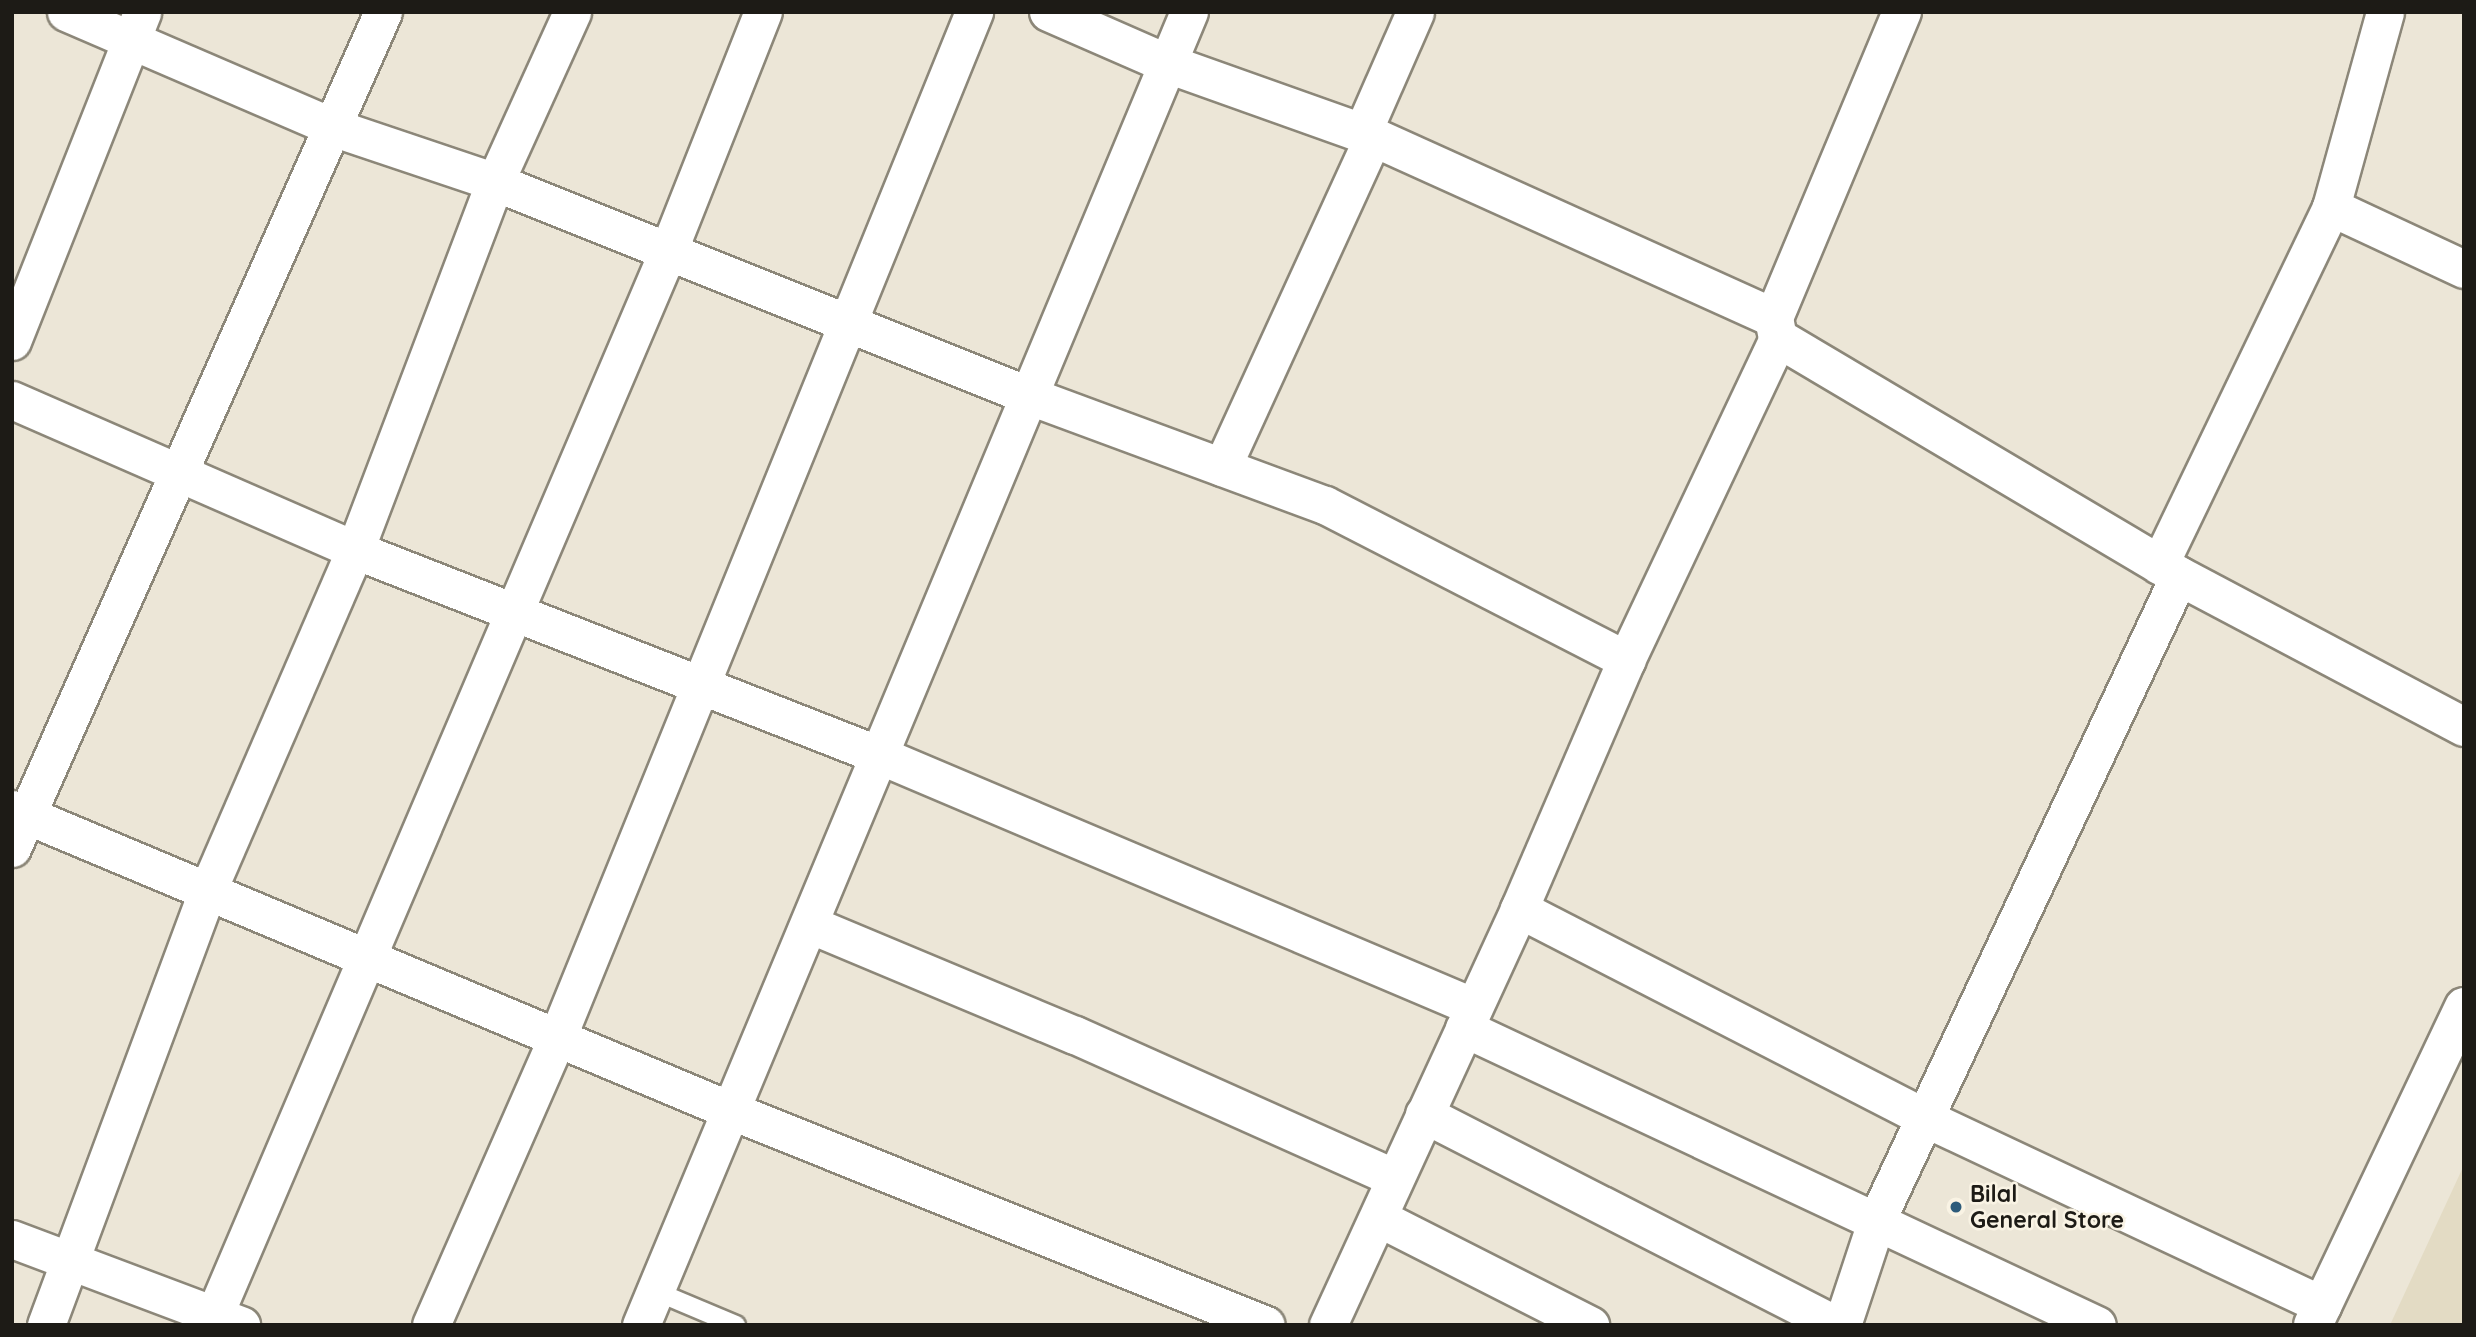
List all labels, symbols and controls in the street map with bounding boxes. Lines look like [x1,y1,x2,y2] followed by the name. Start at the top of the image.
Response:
[1970,1180,2124,1234] place label: Bilal General Store
[1948,1199,1964,1215] marker: Bilal General Store

